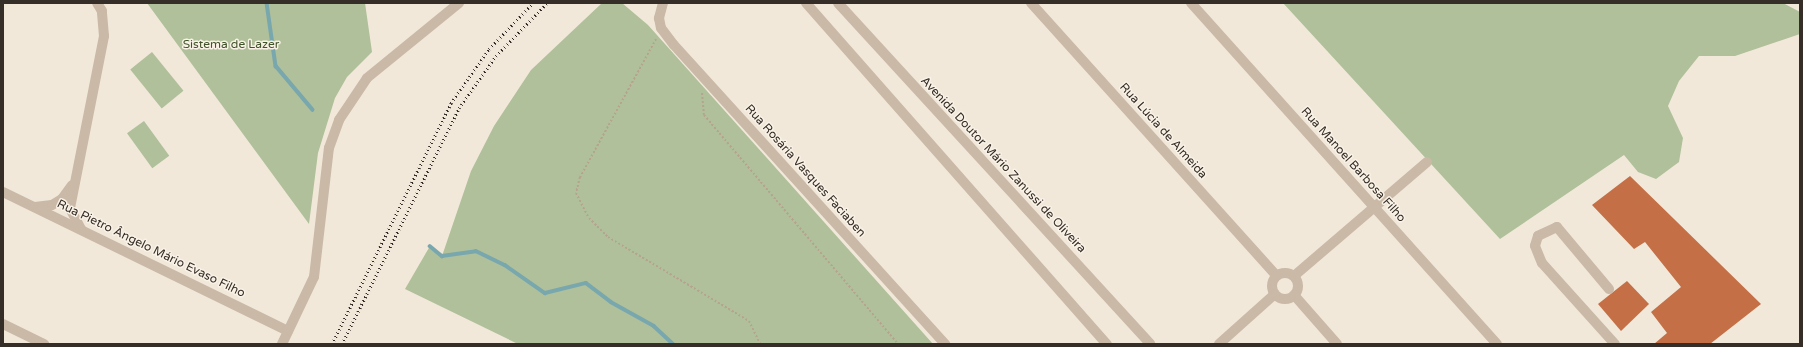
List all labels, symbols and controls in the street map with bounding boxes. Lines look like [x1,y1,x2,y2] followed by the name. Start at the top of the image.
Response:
[183,38,279,52] park label: Sistema de Lazer
[917,74,1089,256] street label: Avenida Doutor Mário Zanussi de Oliveira
[1116,80,1210,182] street label: Rua Lúcia de Almeida
[742,102,868,240] street label: Rua Rosária Vasques Faciaben
[1298,105,1408,225] street label: Rua Manoel Barbosa Filho
[55,197,247,301] street label: Rua Pietro Ângelo Mário Evaso Filho

